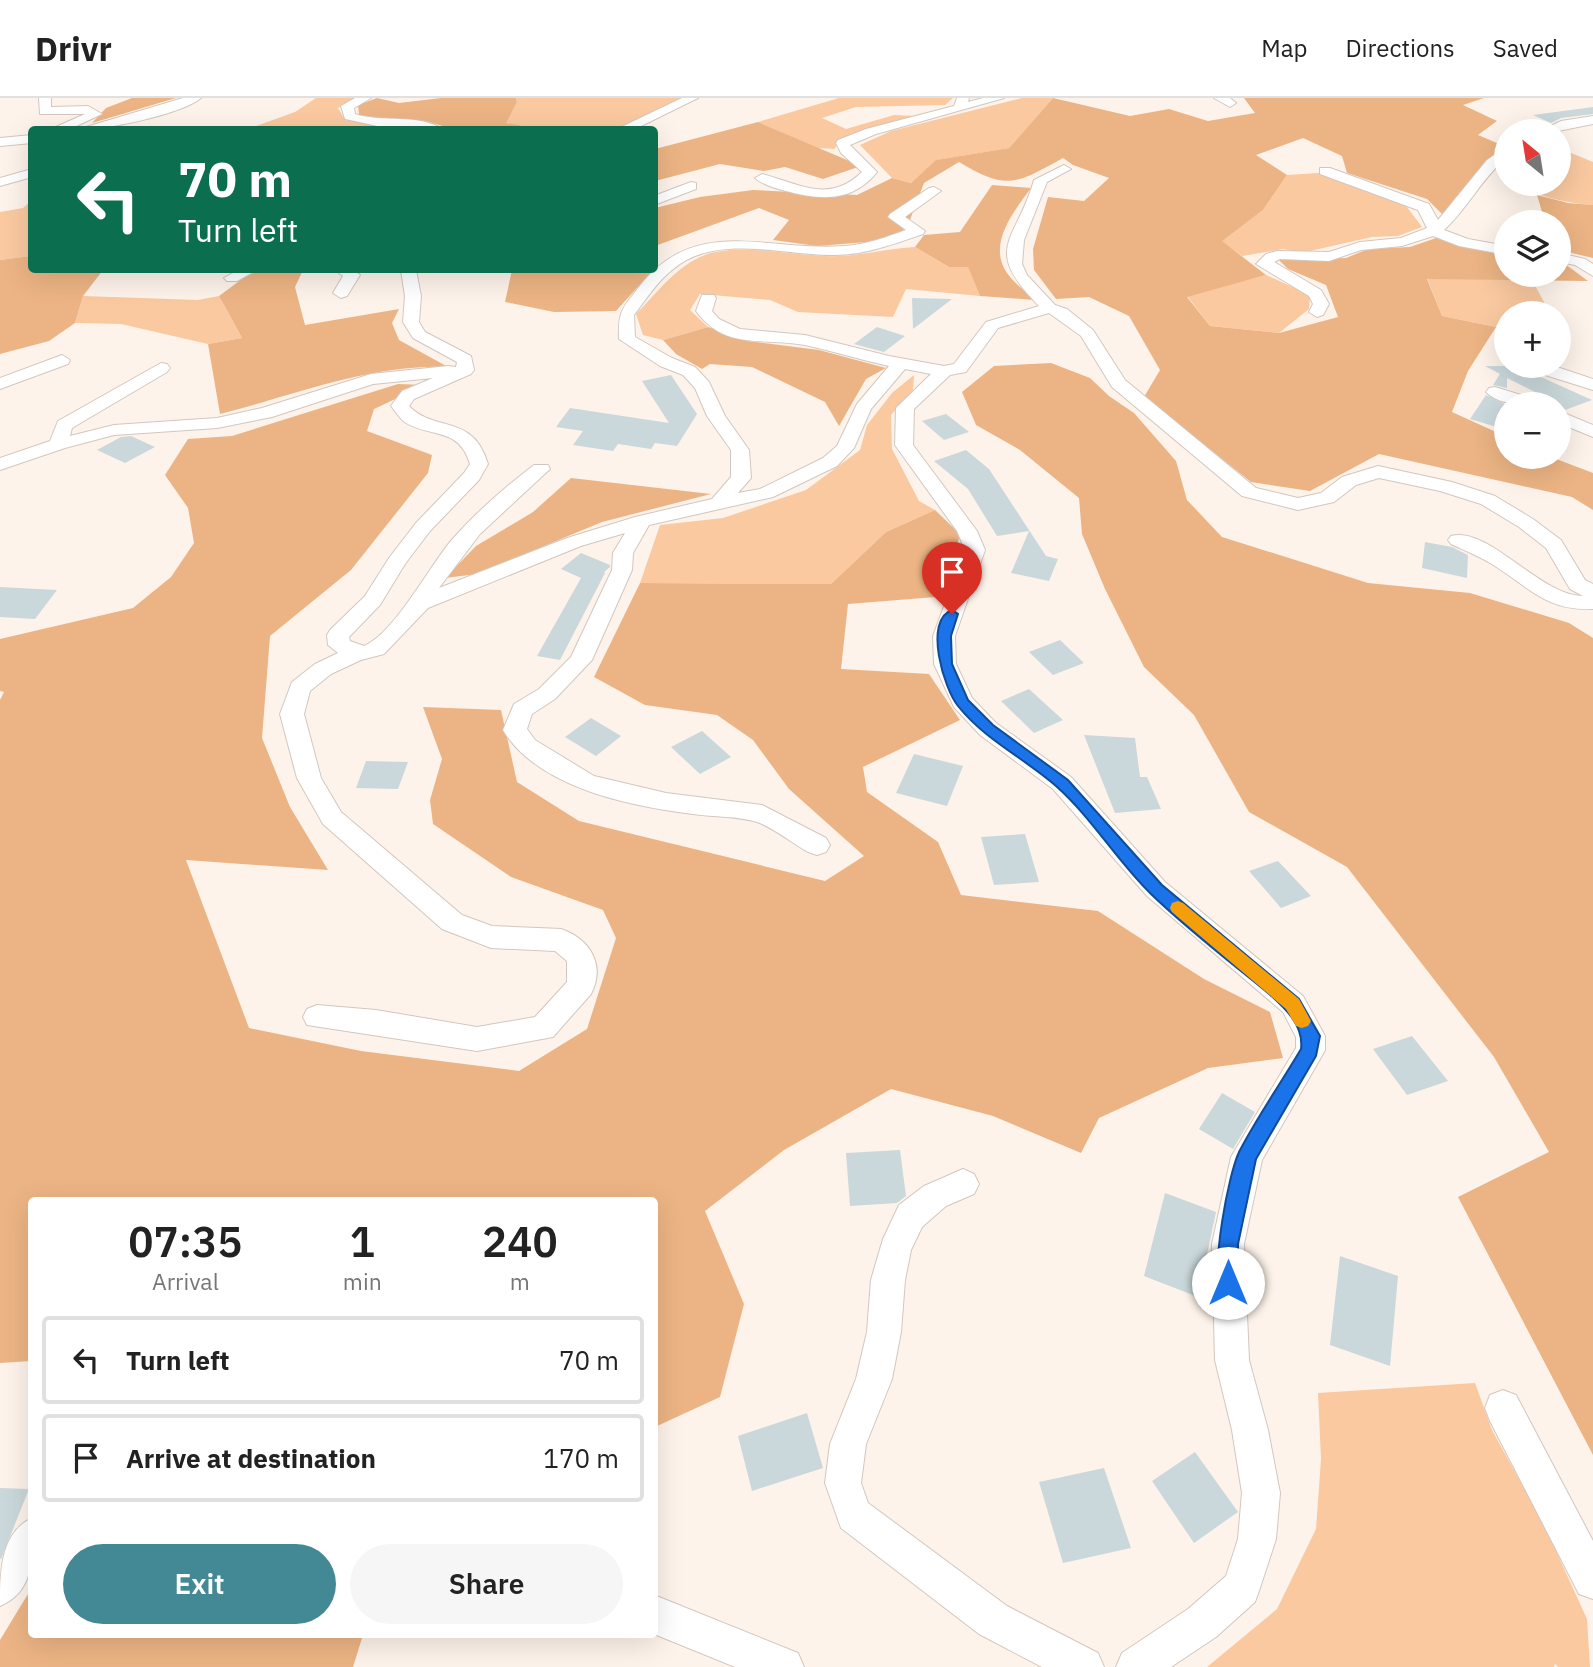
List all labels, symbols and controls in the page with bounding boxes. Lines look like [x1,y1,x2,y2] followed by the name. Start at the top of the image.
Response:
[35,27,112,70] text: Drivr
[1261,32,1307,64] text: Map
[1345,32,1455,64] text: Directions
[1493,32,1558,64] text: Saved
[1494,119,1572,196] north arrow
[1494,119,1571,469] map controls
[178,147,292,210] text: 70 m
[63,154,154,245] icon: left
[178,209,298,251] text: Turn left
[1494,210,1571,287] button: layers
[1494,301,1571,378] button: +
[1494,392,1571,469] button: −
[922,542,982,614] pin
[933,553,971,591] icon: arrive
[128,1214,243,1269] text: 07:35
[350,1214,375,1269] text: 1
[482,1214,558,1269] text: 240
[1191,1246,1265,1320] position arrow
[152,1266,219,1296] text: Arrival
[343,1266,382,1296] text: min
[510,1266,530,1296] text: m
[67,1341,105,1379] icon: left
[126,1343,229,1377] text: Turn left
[559,1343,619,1377] text: 70 m
[67,1439,105,1477] icon: arrive
[126,1441,376,1475] text: Arrive at destination
[543,1441,619,1475] text: 170 m
[63,1544,336,1624] button: Exit
[350,1544,623,1624] button: Share

